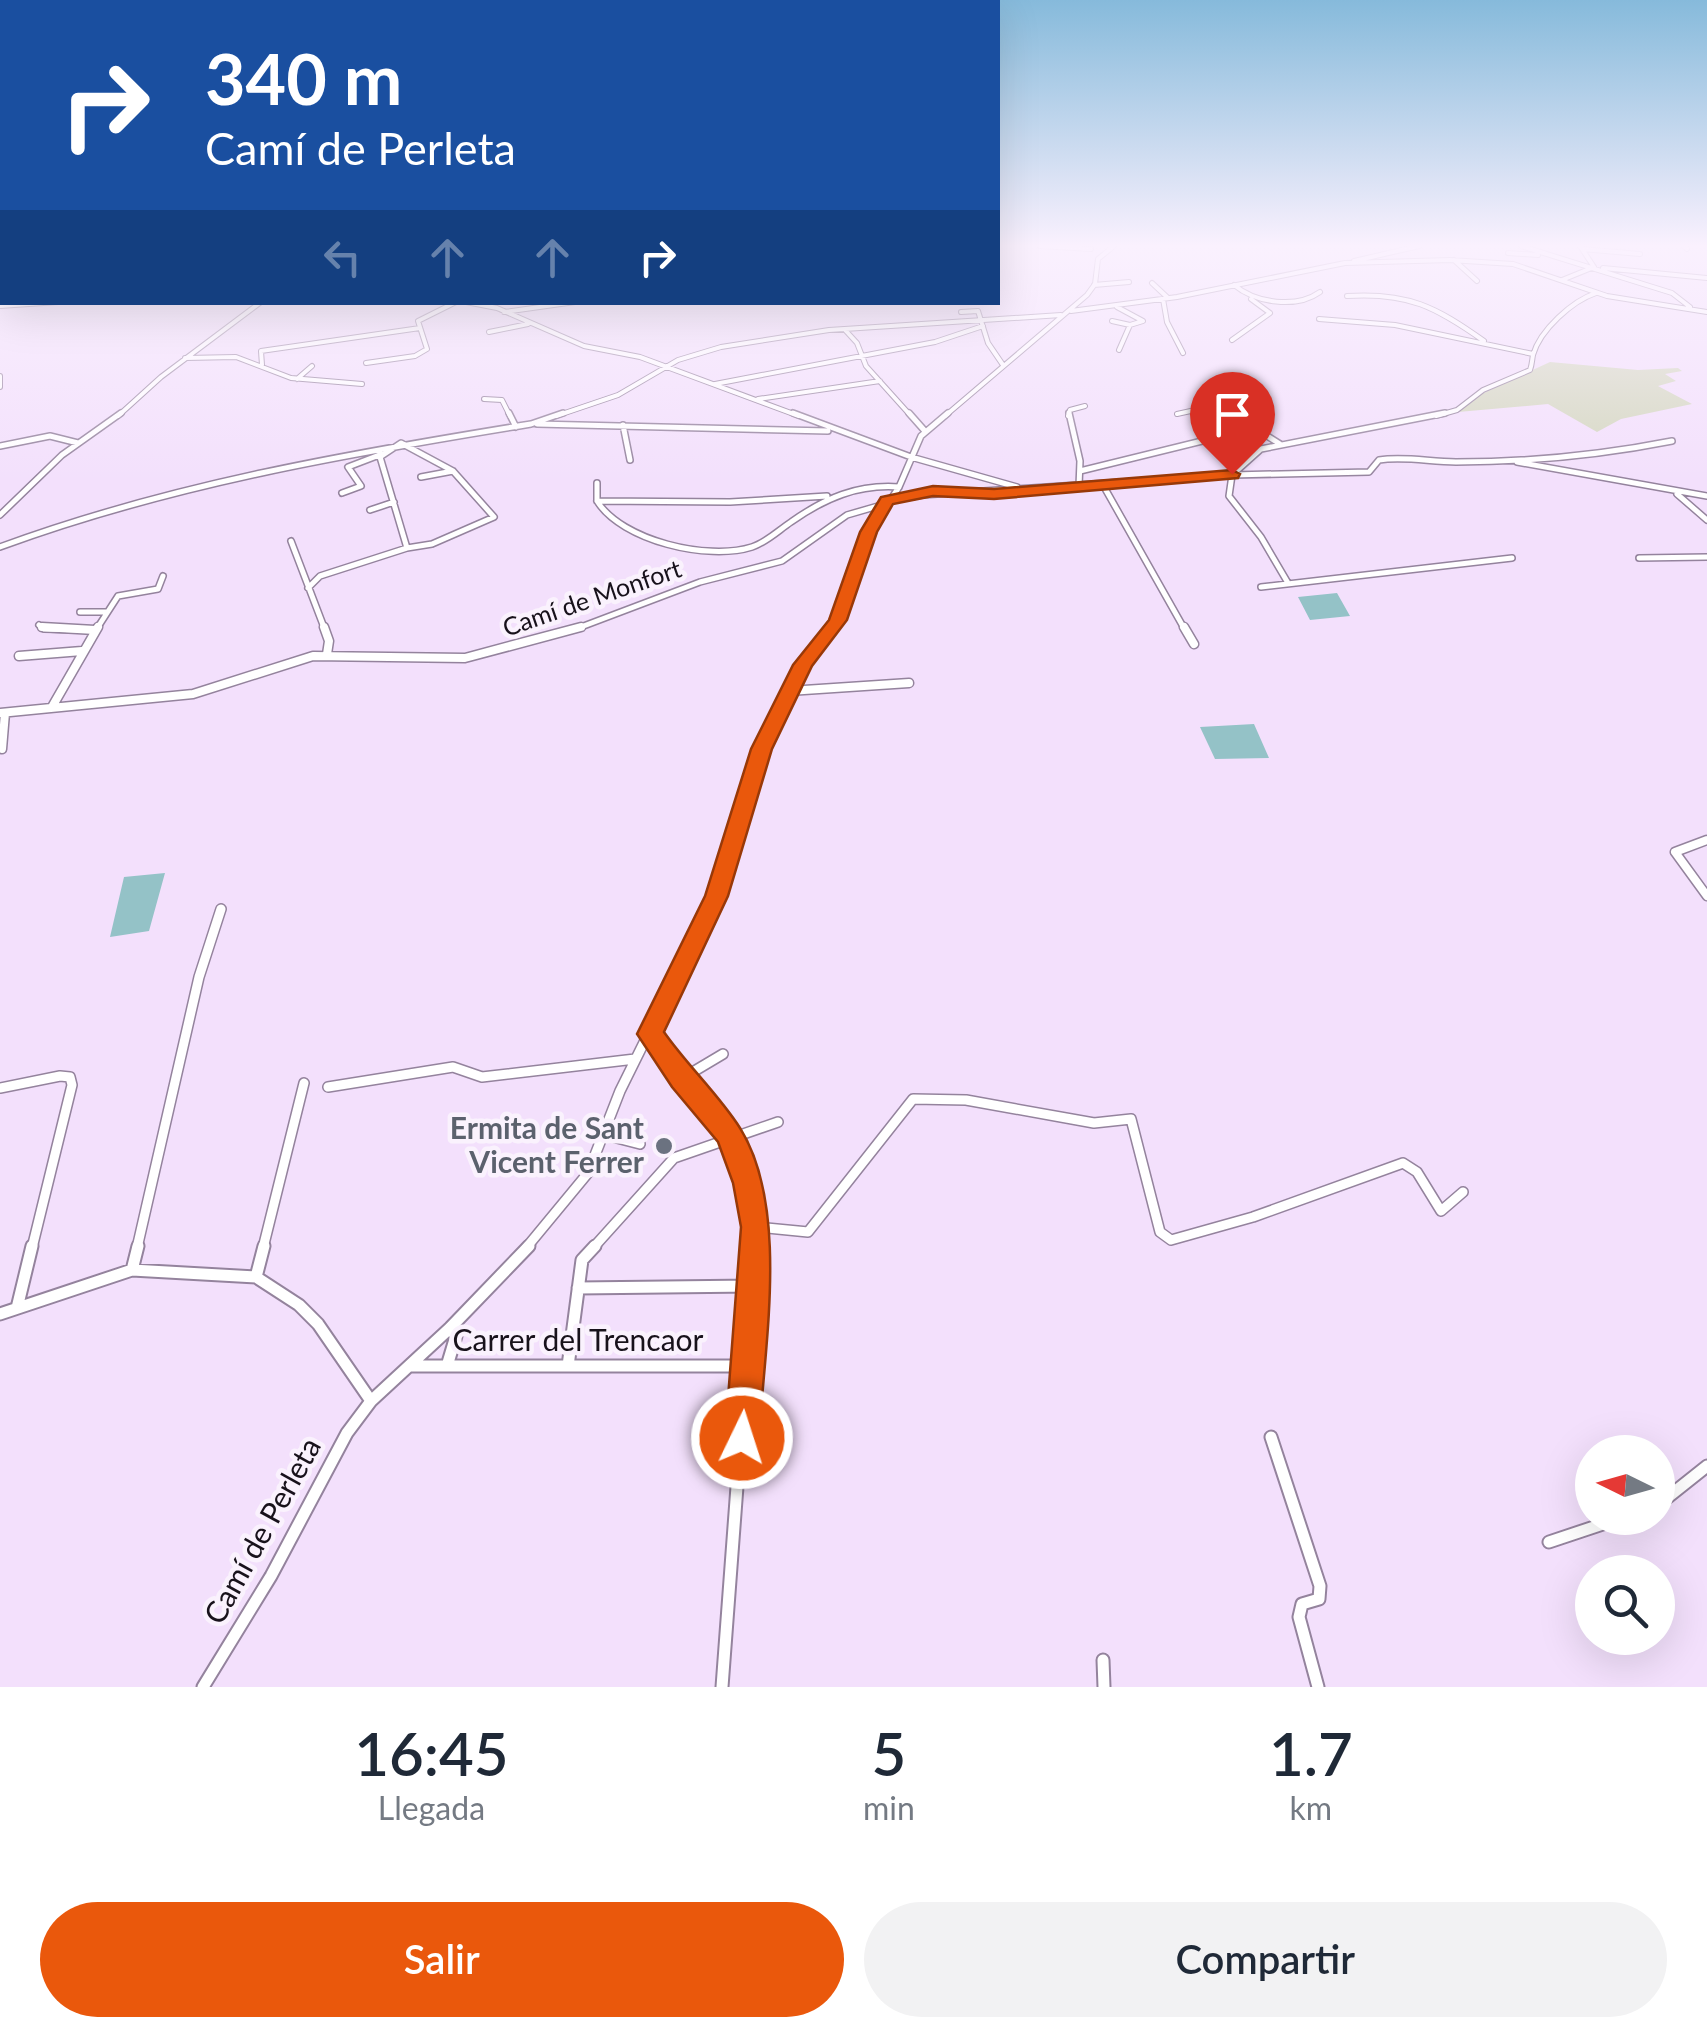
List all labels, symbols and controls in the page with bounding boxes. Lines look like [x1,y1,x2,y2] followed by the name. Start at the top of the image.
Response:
[205,36,402,120] text: 340 m
[40,40,170,170] icon: right
[205,121,516,175] text: Camí de Perleta
[315,230,370,285] icon: left
[420,230,475,285] icon: ahead
[525,230,580,285] icon: ahead
[630,230,685,285] icon: right
[1190,372,1275,475] pin
[1205,387,1260,442] icon: arrive
[498,552,685,642] street label: Camí de Monfort
[450,1109,645,1179] place label: Ermita de Sant Vicent Ferrer
[653,1135,675,1157] marker: Ermita de Sant Vicent Ferrer
[453,1321,704,1357] street label: Carrer del Trencaor
[690,1386,794,1490] position arrow
[195,1431,327,1629] street label: Camí de Perleta
[1575,1435,1675,1535] north arrow
[1575,1435,1675,1655] map controls
[1575,1555,1675,1655] button: search
[354,1717,509,1789] text: 16:45
[871,1717,906,1789] text: 5
[1269,1717,1353,1789] text: 1.7
[378,1788,485,1827] text: Llegada
[863,1788,915,1827] text: min
[1290,1788,1332,1827] text: km
[40,1902,844,2017] button: Salir
[864,1902,1667,2017] button: Compartir

